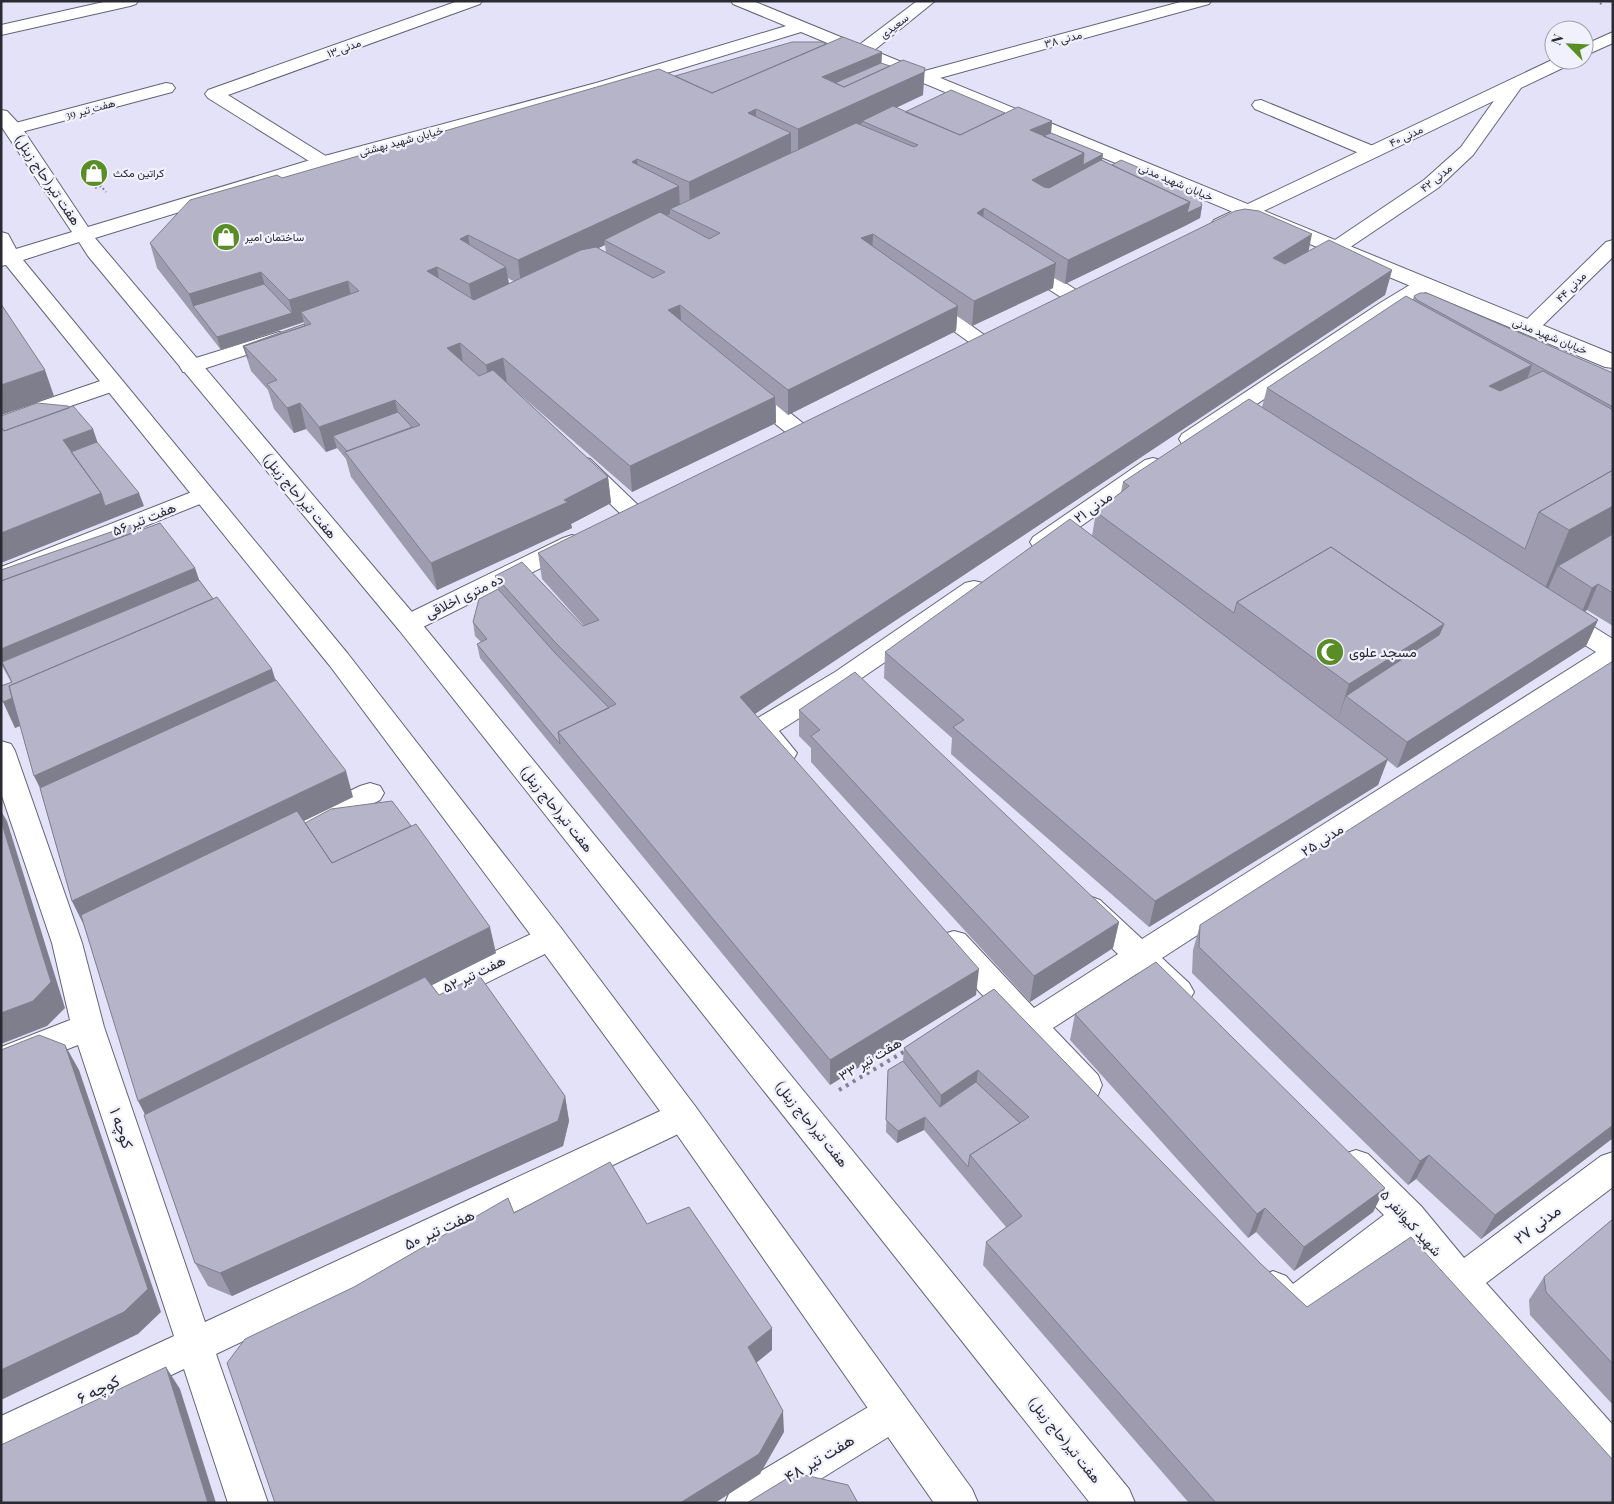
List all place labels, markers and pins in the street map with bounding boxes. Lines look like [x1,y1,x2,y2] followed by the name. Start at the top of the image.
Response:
[79,158,109,188] shop icon: کراتین مکث
[113,165,164,180] place label: کراتین مکث
[211,222,241,252] shop icon: ساختمان امیر
[244,229,305,244] place label: ساختمان امیر
[1315,637,1345,667] mosque icon: مسجد علوی
[1349,642,1417,661] place label: مسجد علوی

